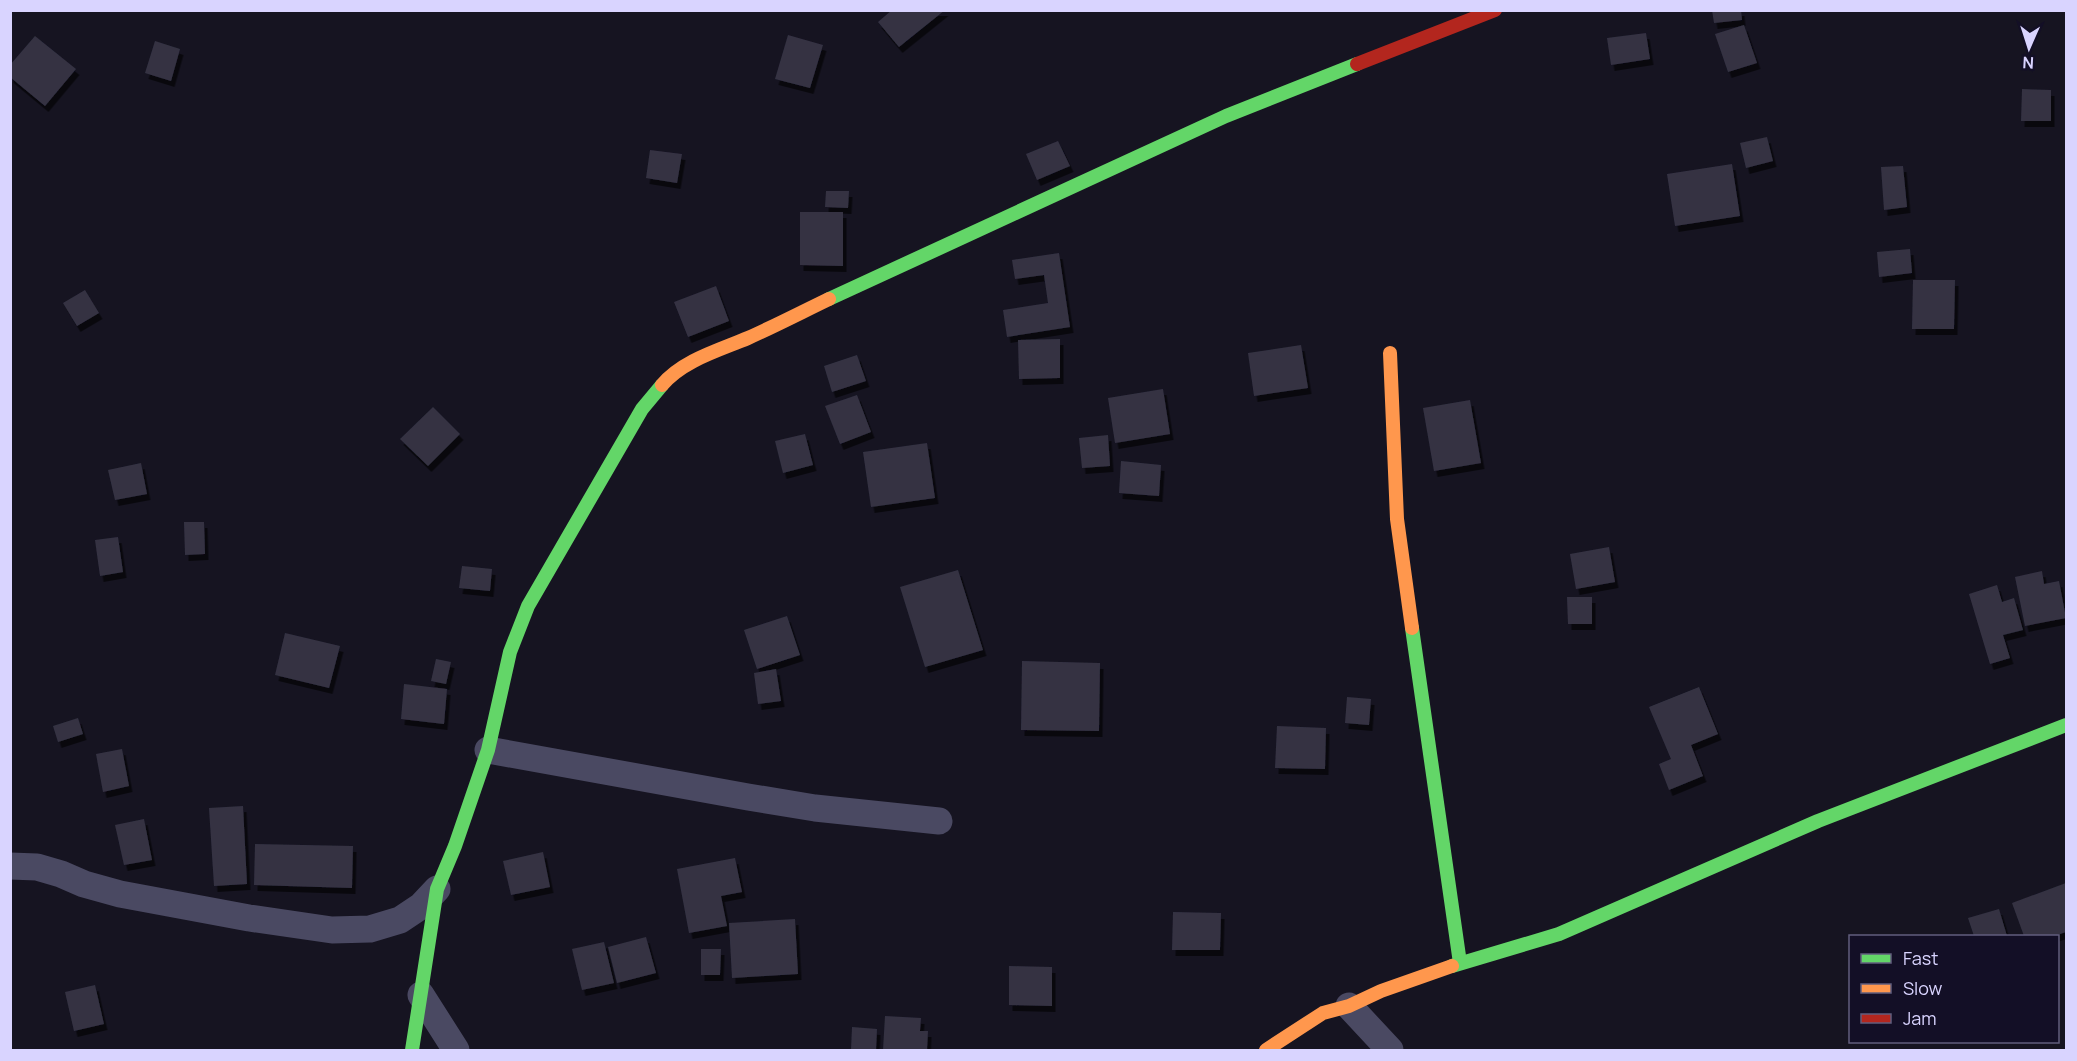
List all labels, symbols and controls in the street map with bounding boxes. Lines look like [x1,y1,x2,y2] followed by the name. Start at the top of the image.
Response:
[1999,18,2059,78] north arrow
[2022,52,2035,74] text: N
[1849,935,2059,1043] legend
[1903,946,1938,970] text: Fast
[1903,976,1943,1000] text: Slow
[1903,1006,1937,1030] text: Jam

